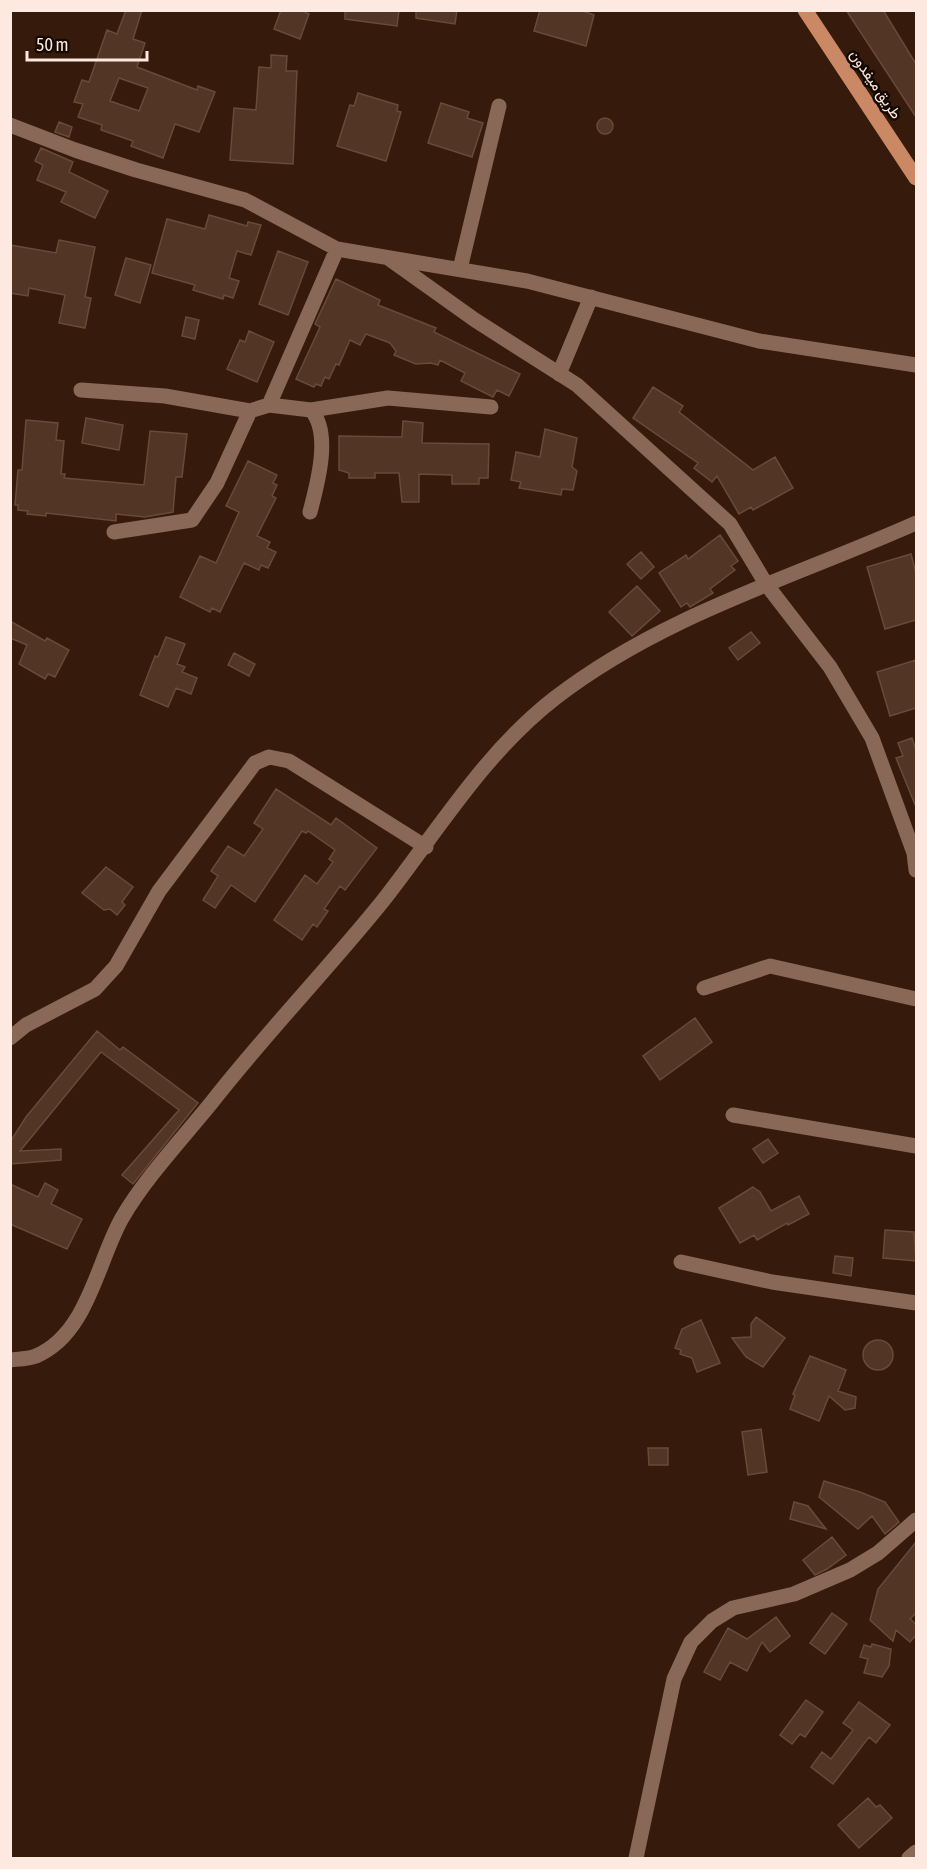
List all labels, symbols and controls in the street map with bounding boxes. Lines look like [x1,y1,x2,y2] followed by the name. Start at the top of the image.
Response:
[27,24,147,62] scale bar
[36,34,68,55] text: 50 m
[845,46,905,123] street label: طريق ميفدون

